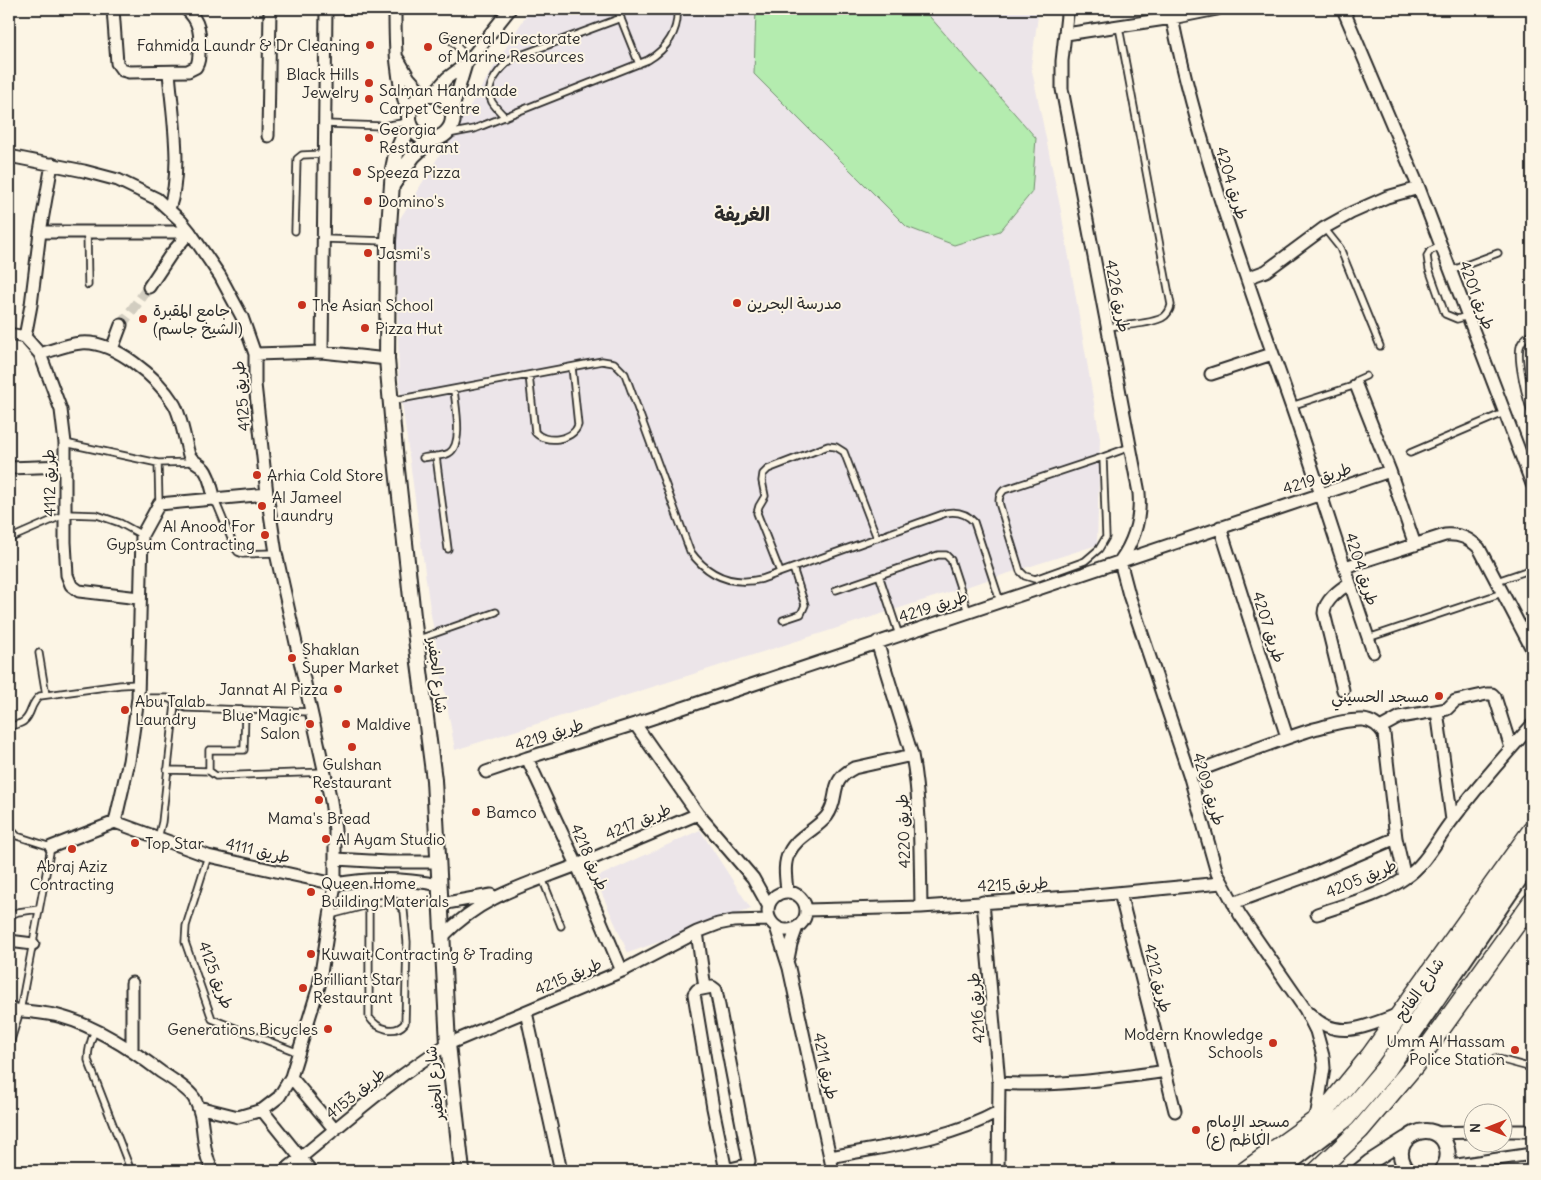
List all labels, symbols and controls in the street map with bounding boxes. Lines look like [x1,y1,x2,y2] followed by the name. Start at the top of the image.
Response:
[438,28,584,66] place label: General Directorate of Marine Resources
[137,35,360,55] place label: Fahmida Laundr & Dr Cleaning
[364,39,376,51] marker: Fahmida Laundr & Dr Cleaning
[422,41,434,53] marker: General Directorate of Marine Resources
[286,64,359,102] place label: Black Hills Jewelry
[363,77,375,89] marker: Black Hills Jewelry
[379,80,517,118] place label: Salman Handmade Carpet Centre
[363,93,375,105] marker: Salman Handmade Carpet Centre
[379,119,459,157] place label: Georgia Restaurant
[363,132,375,144] marker: Georgia Restaurant
[1211,144,1253,222] street label: طريق 4204
[367,162,460,182] place label: Speeza Pizza
[351,166,363,178] marker: Speeza Pizza
[378,191,444,211] place label: Domino's
[362,195,374,207] marker: Domino's
[714,202,770,226] district label: الغريفة
[378,243,430,263] place label: Jasmi's
[362,247,374,259] marker: Jasmi's
[1101,258,1135,334] street label: طريق 4226
[1455,258,1499,332] street label: طريق 4201
[747,293,842,313] place label: مدرسة البحرين
[312,295,433,315] place label: The Asian School
[731,297,743,309] marker: مدرسة البحرين
[296,299,308,311] marker: The Asian School
[153,300,243,341] place label: جامع المقبرة (الشيخ جاسم)
[137,313,149,325] marker: جامع المقبرة (الشيخ جاسم)
[375,318,443,338] place label: Pizza Hut
[359,322,371,334] marker: Pizza Hut
[228,360,254,432] street label: طريق 4125
[38,449,60,517] street label: طريق 4112
[1280,458,1354,498] street label: طريق 4219
[267,465,383,485] place label: Arhia Cold Store
[251,469,263,481] marker: Arhia Cold Store
[272,487,342,525] place label: Al Jameel Laundry
[256,500,268,512] marker: Al Jameel Laundry
[106,516,255,554] place label: Al Anood For Gypsum Contracting
[259,529,271,541] marker: Al Anood For Gypsum Contracting
[1341,530,1383,608] street label: طريق 4204
[896,586,970,626] street label: طريق 4219
[1248,589,1290,665] street label: طريق 4207
[421,636,452,715] street label: شارع الجفير
[302,639,400,677] place label: Shaklan Super Market
[286,652,298,664] marker: Shaklan Super Market
[219,679,328,699] place label: Jannat Al Pizza
[332,683,344,695] marker: Jannat Al Pizza
[1331,686,1429,711] place label: مسجد الحسيني
[1433,690,1445,702] marker: مسجد الحسيني
[135,691,205,729] place label: Abu Talab Laundry
[119,704,131,716] marker: Abu Talab Laundry
[222,705,300,743] place label: Blue Magic Salon
[356,714,411,734] place label: Maldive
[512,714,586,754] street label: طريق 4219
[304,718,316,730] marker: Blue Magic Salon
[340,718,352,730] marker: Maldive
[346,741,358,753] marker: Gulshan Restaurant
[1188,750,1230,828] street label: طريق 4209
[312,754,392,792] place label: Gulshan Restaurant
[892,793,914,869] street label: طريق 4220
[313,794,325,806] marker: Mama's Bread
[602,798,674,844] street label: طريق 4217
[486,802,537,822] place label: Bamco
[470,806,482,818] marker: Bamco
[268,808,370,828] place label: Mama's Bread
[566,820,614,894] street label: طريق 4218
[336,829,445,849] place label: Al Ayam Studio
[145,833,204,853] place label: Top Star
[224,833,292,867] street label: طريق 4111
[320,833,332,845] marker: Al Ayam Studio
[129,837,141,849] marker: Top Star
[66,843,78,855] marker: Abraj Aziz Contracting
[1322,854,1400,902] street label: طريق 4205
[30,856,114,894] place label: Abraj Aziz Contracting
[977,872,1049,896] street label: طريق 4215
[321,873,449,911] place label: Queen Home Building Materials
[305,886,317,898] marker: Queen Home Building Materials
[194,938,238,1012] street label: طريق 4125
[1140,941,1176,1015] street label: طريق 4212
[321,944,533,964] place label: Kuwait Contracting & Trading
[305,948,317,960] marker: Kuwait Contracting & Trading
[531,953,605,999] street label: طريق 4215
[1390,953,1450,1026] street label: شارع الفاتح
[313,969,402,1007] place label: Brilliant Star Restaurant
[963,972,989,1044] street label: طريق 4216
[297,982,309,994] marker: Brilliant Star Restaurant
[167,1019,318,1039] place label: Generations Bicycles
[322,1023,334,1035] marker: Generations Bicycles
[1124,1024,1263,1062] place label: Modern Knowledge Schools
[809,1031,843,1101] street label: طريق 4211
[1386,1031,1505,1069] place label: Umm Al Hassam Police Station
[1267,1037,1279,1049] marker: Modern Knowledge Schools
[420,1044,450,1123] street label: شارع الجفير
[1509,1044,1521,1056] marker: Umm Al Hassam Police Station
[321,1063,389,1123] street label: طريق 4153
[1464,1102,1514,1152] north arrow
[1206,1111,1290,1152] place label: مسجد الإمام الكاظم (ع)
[1466,1123,1484,1133] text: N
[1190,1124,1202,1136] marker: مسجد الإمام الكاظم (ع)

